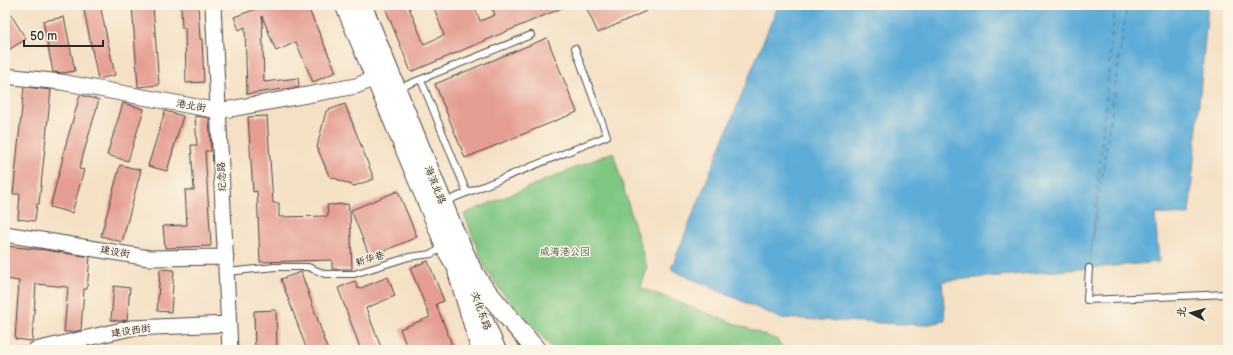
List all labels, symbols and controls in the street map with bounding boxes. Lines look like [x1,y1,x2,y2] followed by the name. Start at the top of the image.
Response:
[24,22,103,48] scale bar
[30,29,57,44] text: 50 m
[175,97,207,115] street label: 港北街
[215,162,229,192] street label: 纪念路
[422,164,448,206] street label: 海滨北路
[99,244,131,260] street label: 建设街
[540,246,590,258] park label: 威海港公园
[354,249,387,269] street label: 新华巷
[469,290,493,332] street label: 文化东路
[1171,293,1211,333] north arrow
[1175,306,1189,318] text: 北
[110,322,152,340] street label: 建设西街

